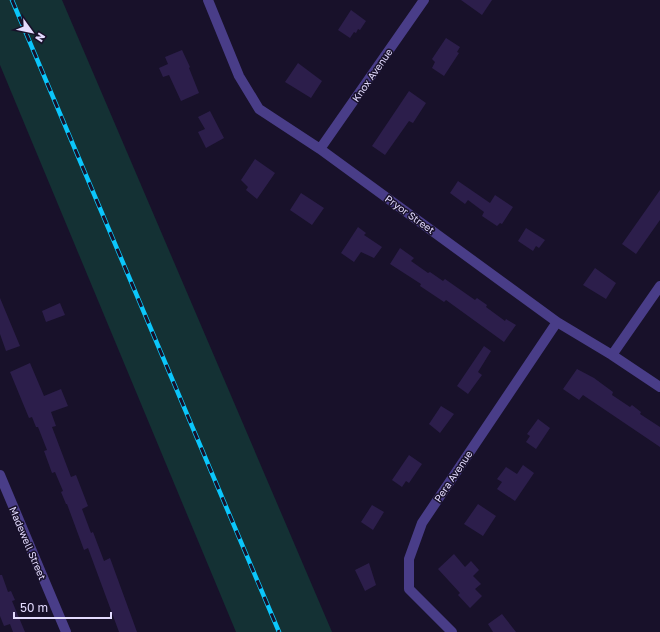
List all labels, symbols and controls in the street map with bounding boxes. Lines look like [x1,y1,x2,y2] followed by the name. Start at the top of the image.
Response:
[12,12,52,52] north arrow
[33,31,49,45] text: N
[349,46,395,104] street label: Knox Avenue
[383,192,437,236] street label: Pryor Street
[431,448,475,504] street label: Pera Avenue
[7,505,49,581] street label: Madewell Street
[14,594,111,620] scale bar
[20,600,48,615] text: 50 m

